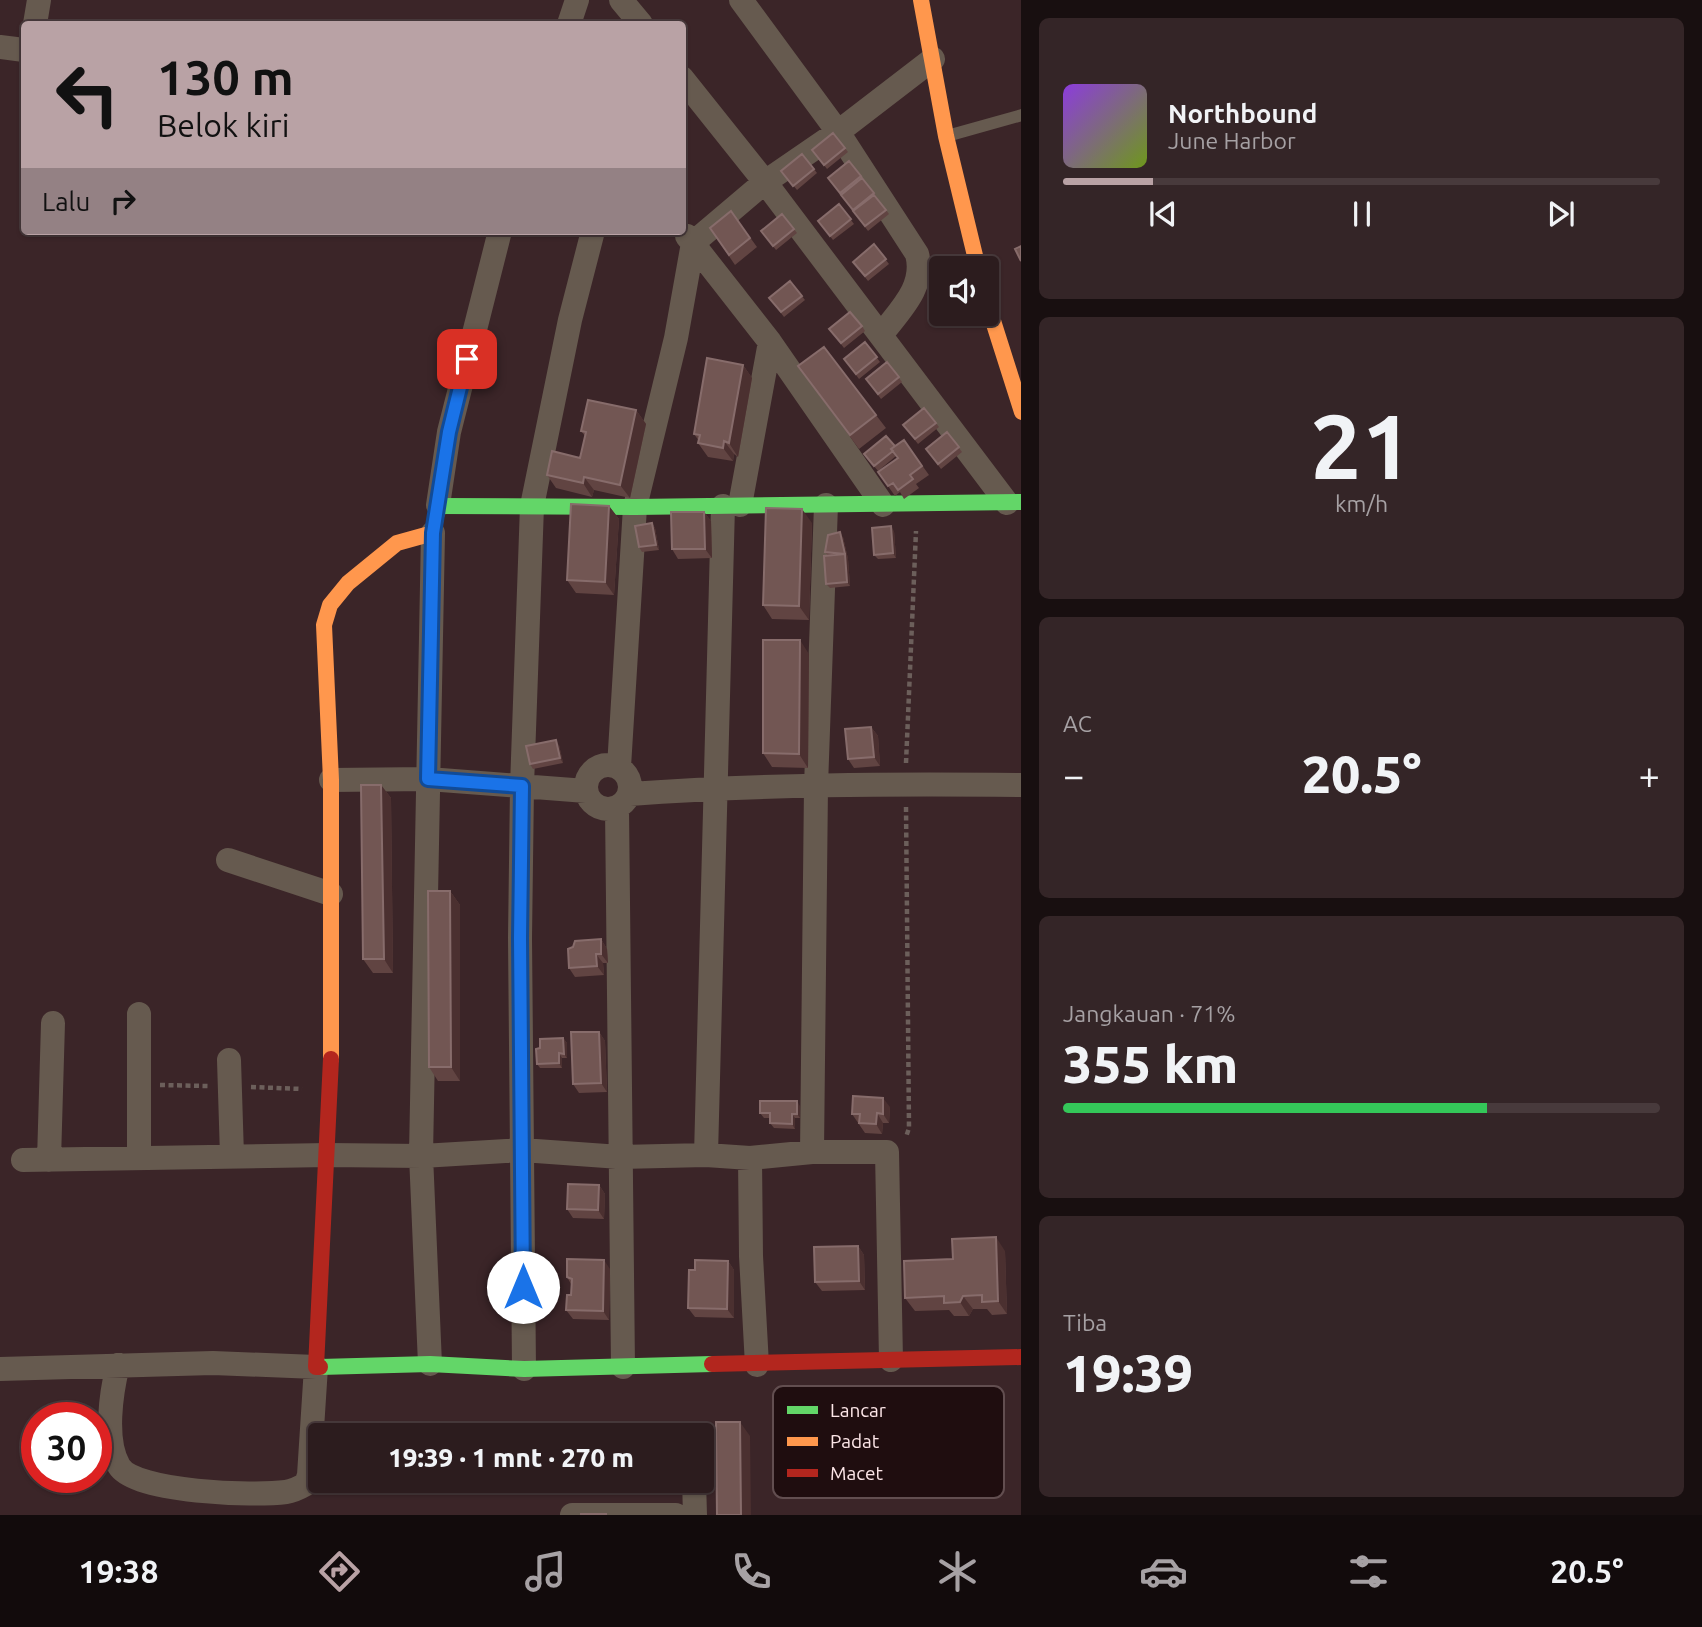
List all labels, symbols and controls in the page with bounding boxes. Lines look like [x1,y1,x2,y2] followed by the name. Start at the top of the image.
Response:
[42,49,133,140] icon: left
[157,49,294,104] text: 130 m
[1168,99,1317,128] text: Northbound
[157,107,289,143] text: Belok kiri
[1168,128,1296,153] text: June Harbor
[104,182,142,220] icon: right
[42,187,90,216] text: Lalu
[1144,195,1182,233] icon: previous
[1343,195,1381,233] icon: pause
[1542,195,1580,233] icon: next
[929,256,999,326] map controls
[929,256,999,326] button: sound
[437,329,497,389] pin
[448,340,486,378] icon: arrive
[1310,394,1413,496] text: 21
[1335,491,1388,516] text: km/h
[1063,711,1092,736] text: AC
[1302,745,1421,803] text: 20.5°
[1063,754,1084,796] text: −
[1639,754,1660,796] text: +
[1063,1001,1235,1026] text: Jangkauan · 71%
[1063,1035,1238,1093] text: 355 km
[486,1250,560,1324] position arrow
[1063,1310,1107,1335] text: Tiba
[1063,1344,1193,1402] text: 19:39
[773,1386,1004,1498] legend
[830,1399,886,1421] text: Lancar
[21,1402,112,1493] speed limit sign: 30
[830,1430,880,1452] text: Padat
[388,1443,634,1472] text: 19:39 · 1 mnt · 270 m
[830,1462,884,1484] text: Macet
[315,1547,364,1596] icon: directions
[521,1547,570,1596] icon: music
[727,1547,776,1596] icon: phone
[933,1547,982,1596] icon: climate
[1139,1547,1188,1596] icon: car
[1344,1547,1393,1596] icon: filters
[78,1553,158,1589] text: 19:38
[1550,1553,1623,1589] text: 20.5°

